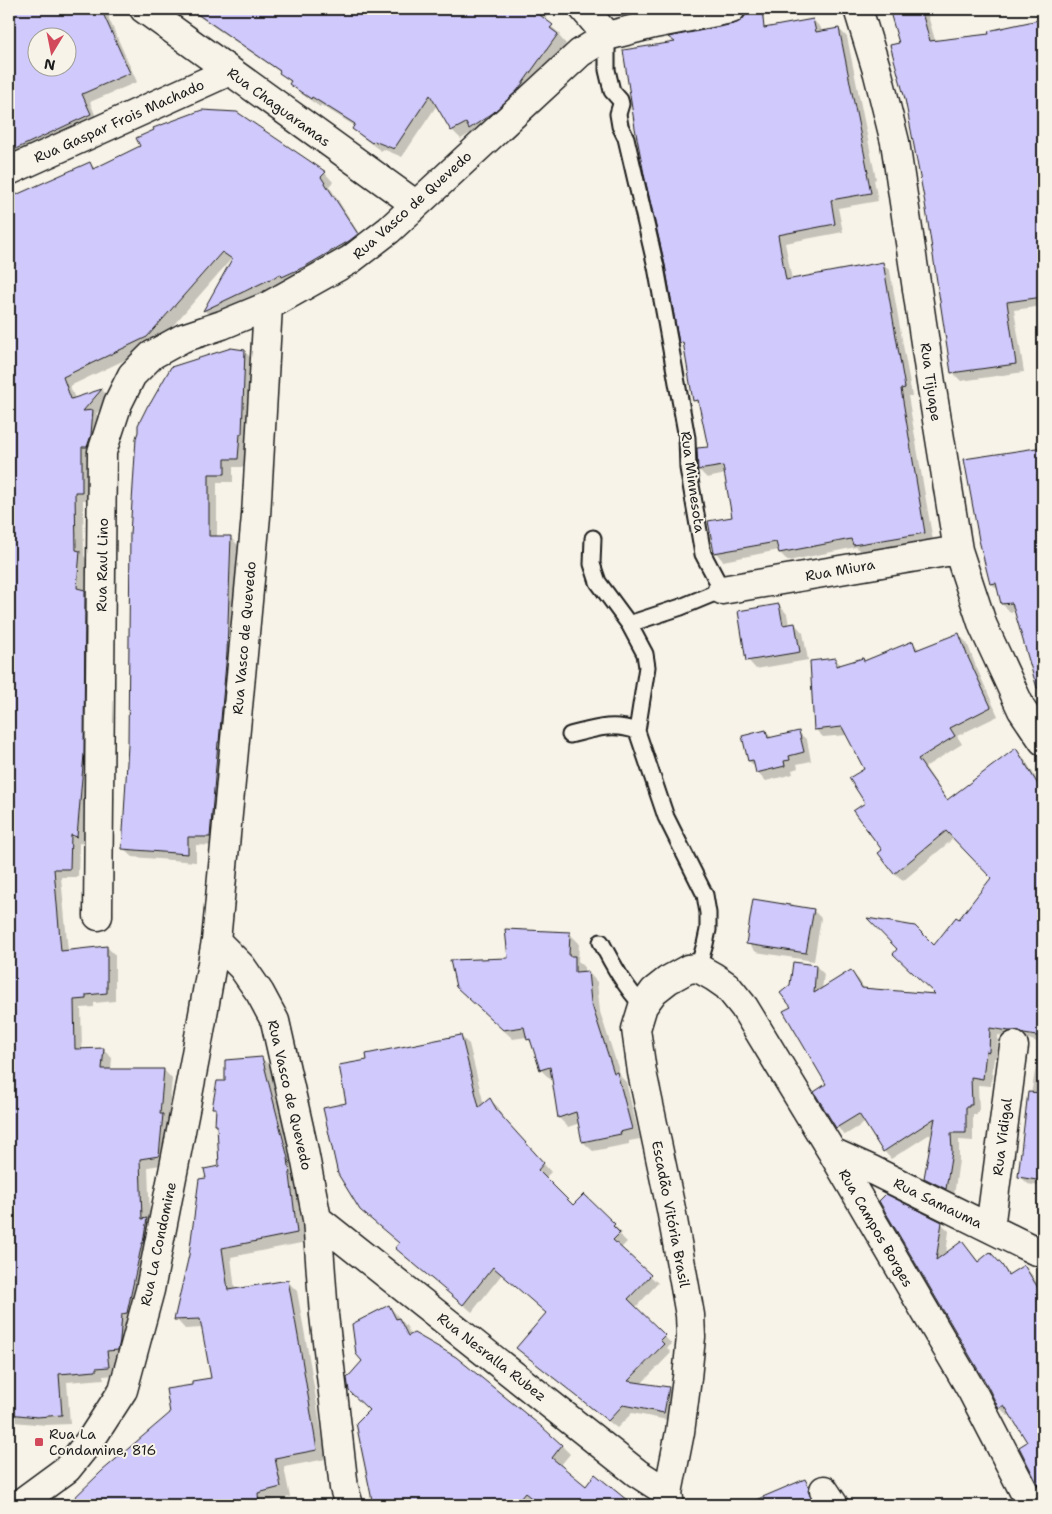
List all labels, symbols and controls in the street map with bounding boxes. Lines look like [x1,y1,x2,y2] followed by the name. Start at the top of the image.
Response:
[28,28,78,78] north arrow
[43,55,57,75] text: N
[224,63,334,151] street label: Rua Chaguaramas
[31,75,207,167] street label: Rua Gaspar Frois Machado
[349,147,475,263] street label: Rua Vasco de Quevedo
[917,341,945,423] street label: Rua Tijuape
[677,430,709,534] street label: Rua Minnesota
[92,518,112,612] street label: Rua Raul Lino
[804,555,877,585] street label: Rua Miura
[228,561,260,715] street label: Rua Vasco de Quevedo
[264,1018,316,1172] street label: Rua Vasco de Quevedo
[988,1096,1016,1177] street label: Rua Vidigal
[648,1139,694,1290] street label: Escadão Vitória Brasil
[835,1166,917,1290] street label: Rua Campos Borges
[891,1174,986,1232] street label: Rua Samauma
[136,1180,180,1308] street label: Rua La Condomine
[434,1309,550,1405] street label: Rua Nesralla Rubez
[49,1425,156,1459] place label: Rua La Condamine, 816
[33,1436,45,1448] marker: Rua La Condamine, 816

